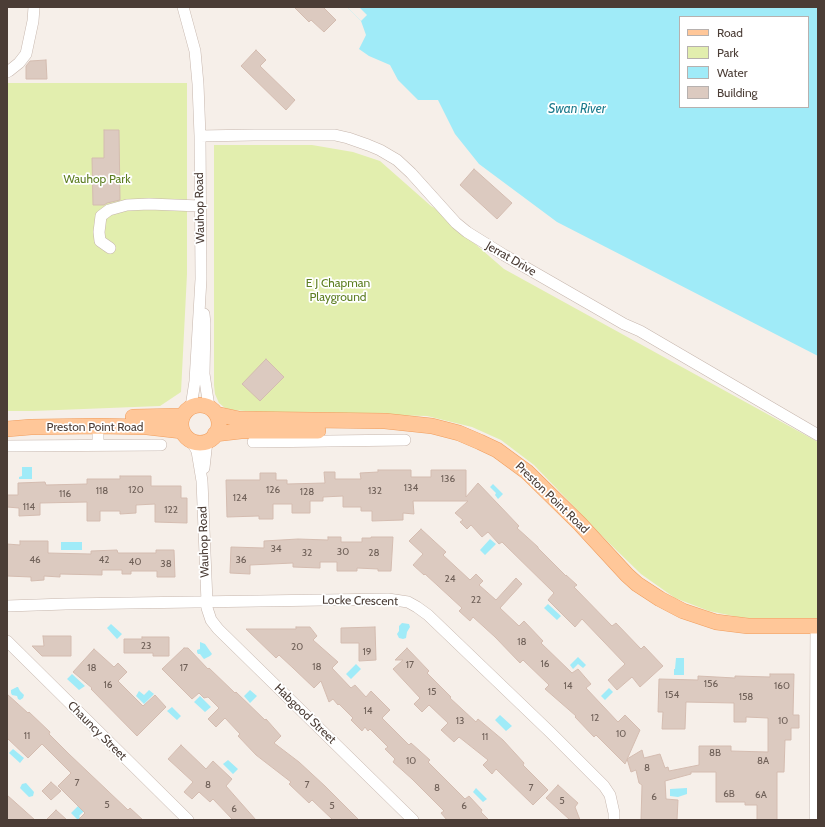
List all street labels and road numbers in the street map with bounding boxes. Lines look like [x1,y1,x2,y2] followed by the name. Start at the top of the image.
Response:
[192,172,208,244] street label: Wauhop Road
[483,239,539,279] street label: Jerrat Drive
[47,420,143,434] street label: Preston Point Road
[512,459,592,537] street label: Preston Point Road
[196,506,212,578] street label: Wauhop Road
[322,593,398,609] street label: Locke Crescent
[271,681,339,747] street label: Habgood Street
[64,698,130,764] street label: Chauncy Street

